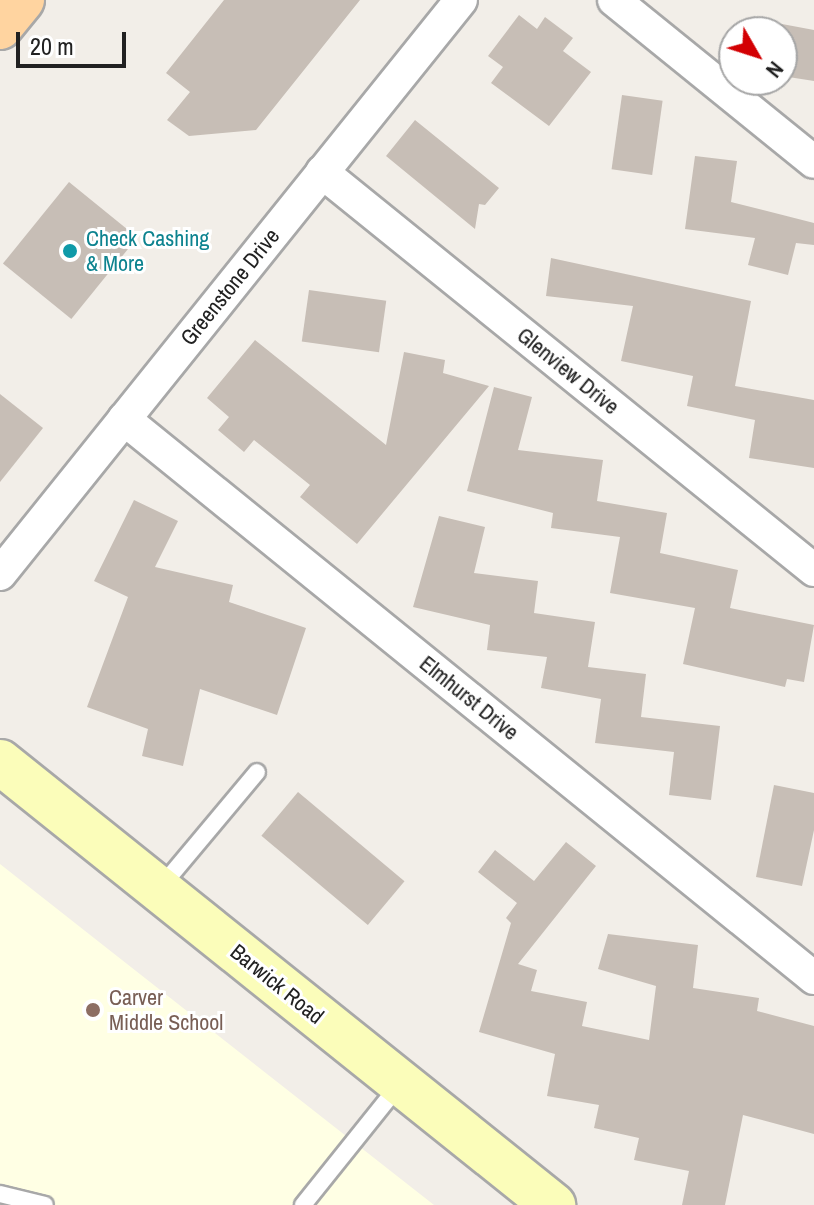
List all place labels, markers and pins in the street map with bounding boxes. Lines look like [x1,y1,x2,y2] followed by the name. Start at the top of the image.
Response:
[86,225,209,276] place label: Check Cashing & More
[61,242,79,260] marker: Check Cashing & More
[109,984,223,1036] place label: Carver Middle School
[84,1001,102,1019] marker: Carver Middle School

